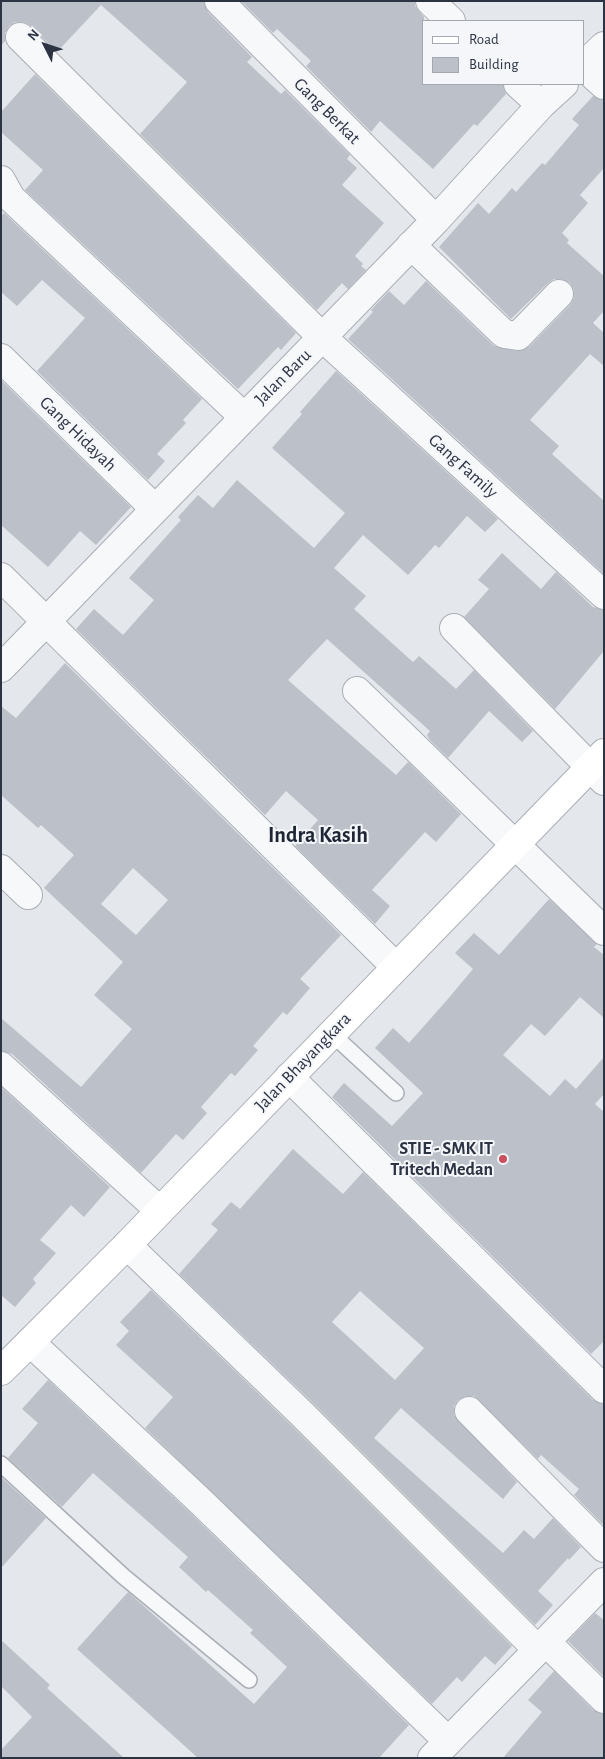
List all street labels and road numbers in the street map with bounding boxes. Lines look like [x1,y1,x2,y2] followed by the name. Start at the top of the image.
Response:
[289,73,365,149] street label: Gang Berkat
[250,344,316,410] street label: Jalan Baru
[35,392,121,476] street label: Gang Hidayah
[424,429,502,503] street label: Gang Family
[250,1008,356,1116] street label: Jalan Bhayangkara

